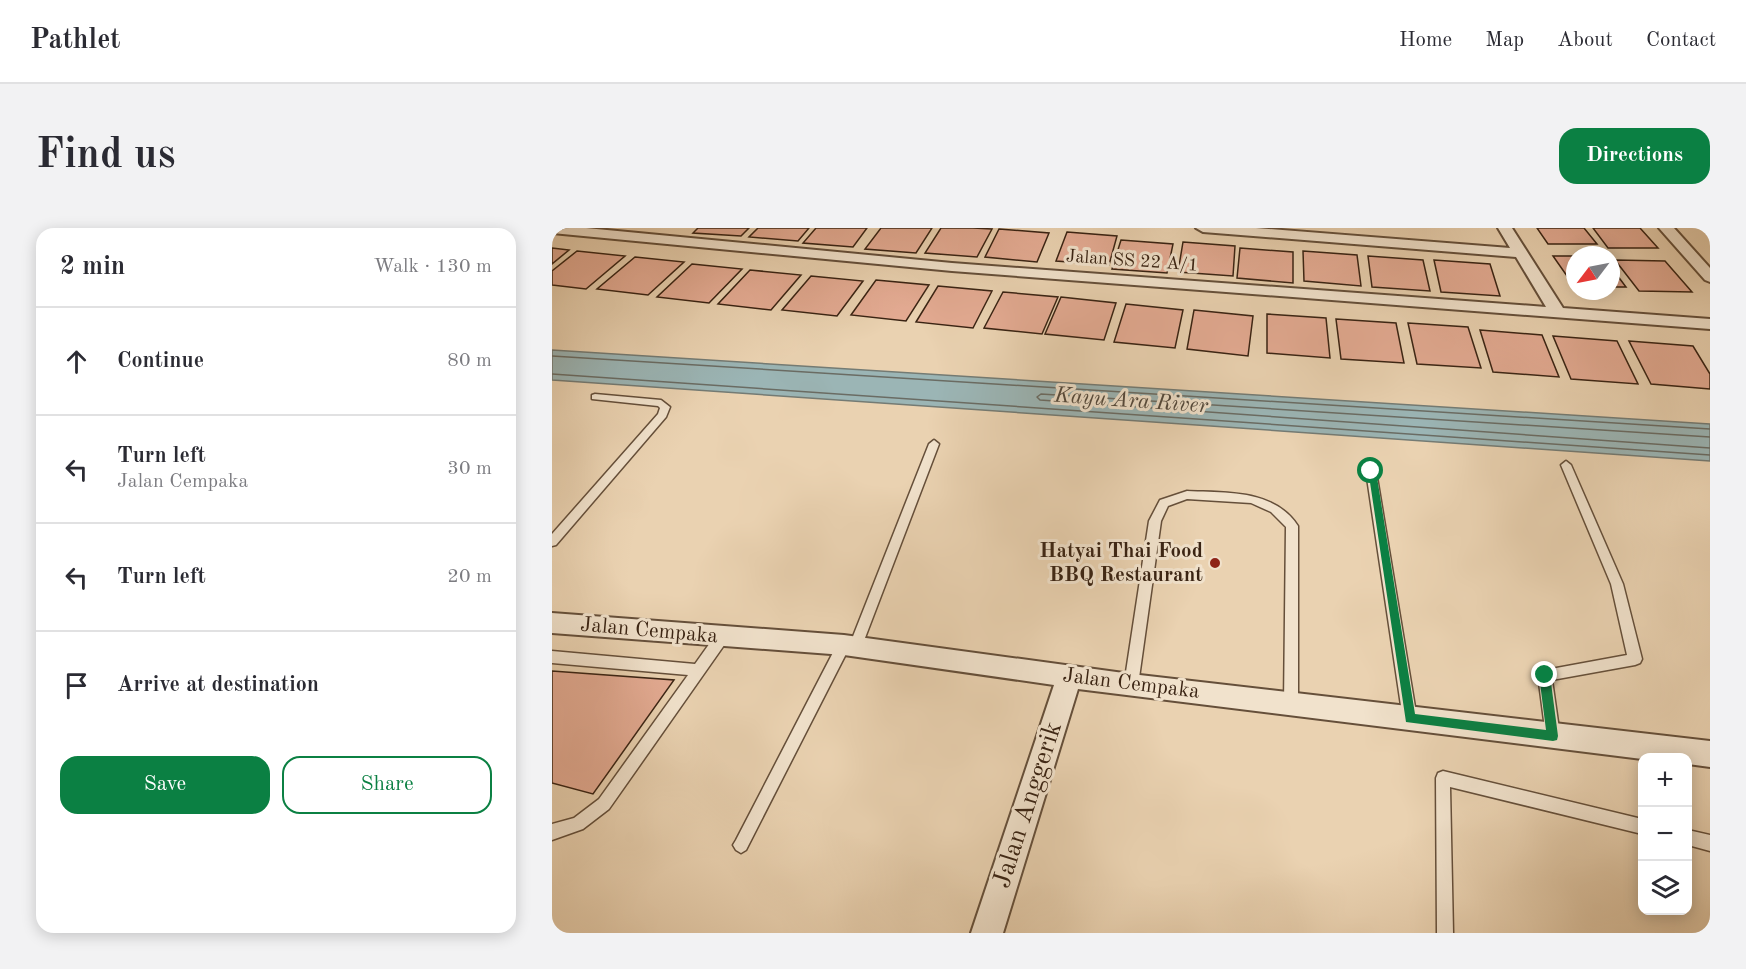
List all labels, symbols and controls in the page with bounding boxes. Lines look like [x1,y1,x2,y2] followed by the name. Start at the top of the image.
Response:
[30,27,121,55] text: Pathlet
[1399,30,1452,51] text: Home
[1485,30,1524,51] text: Map
[1557,30,1613,51] text: About
[1646,30,1716,51] text: Contact
[1559,128,1710,184] button: Directions
[36,135,175,177] text: Find us
[1566,246,1620,300] north arrow
[1065,247,1199,275] street label: Jalan SS 22 A/1
[60,254,125,280] text: 2 min
[373,257,492,277] text: Walk · 130 m
[60,345,93,378] icon: ahead
[117,350,204,372] text: Continue
[447,351,492,371] text: 80 m
[1052,385,1209,417] water label: Kayu Ara River
[117,445,206,467] text: Turn left
[60,453,93,486] icon: left
[1357,457,1383,483] route start
[447,459,492,479] text: 30 m
[117,472,248,492] text: Jalan Cempaka
[1039,541,1203,586] place label: Hatyai Thai Food BBQ Restaurant
[1208,556,1222,570] marker: Hatyai Thai Food BBQ Restaurant
[60,561,93,594] icon: left
[117,566,206,588] text: Turn left
[447,567,492,587] text: 20 m
[579,615,719,647] street label: Jalan Cempaka
[1531,661,1557,687] route end
[1061,665,1201,703] street label: Jalan Cempaka
[60,669,93,702] icon: arrive
[117,674,319,696] text: Arrive at destination
[989,719,1067,891] street label: Jalan Anggerik
[1638,753,1692,915] map controls
[1638,753,1692,807] button: +
[60,756,270,814] button: Save
[282,756,492,814] button: Share
[1638,807,1692,861] button: −
[1638,861,1692,915] button: layers

